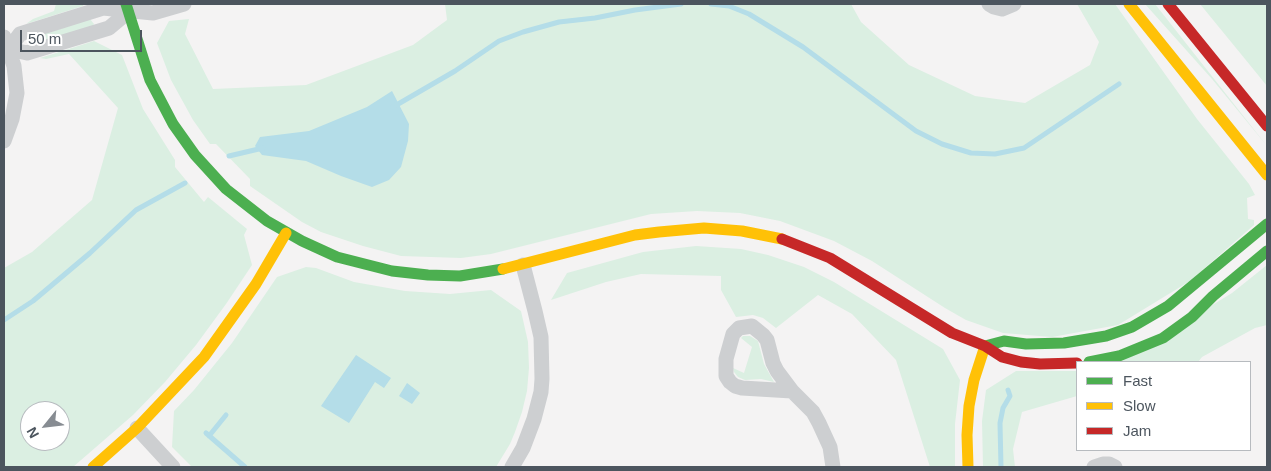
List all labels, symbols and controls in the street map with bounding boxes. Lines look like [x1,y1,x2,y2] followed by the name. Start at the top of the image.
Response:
[22,20,145,52] scale bar
[28,30,61,47] text: 50 m
[1076,361,1251,451] legend
[1123,372,1152,389] text: Fast
[1123,397,1156,414] text: Slow
[20,401,70,451] north arrow
[1123,422,1151,439] text: Jam
[23,424,42,441] text: N

